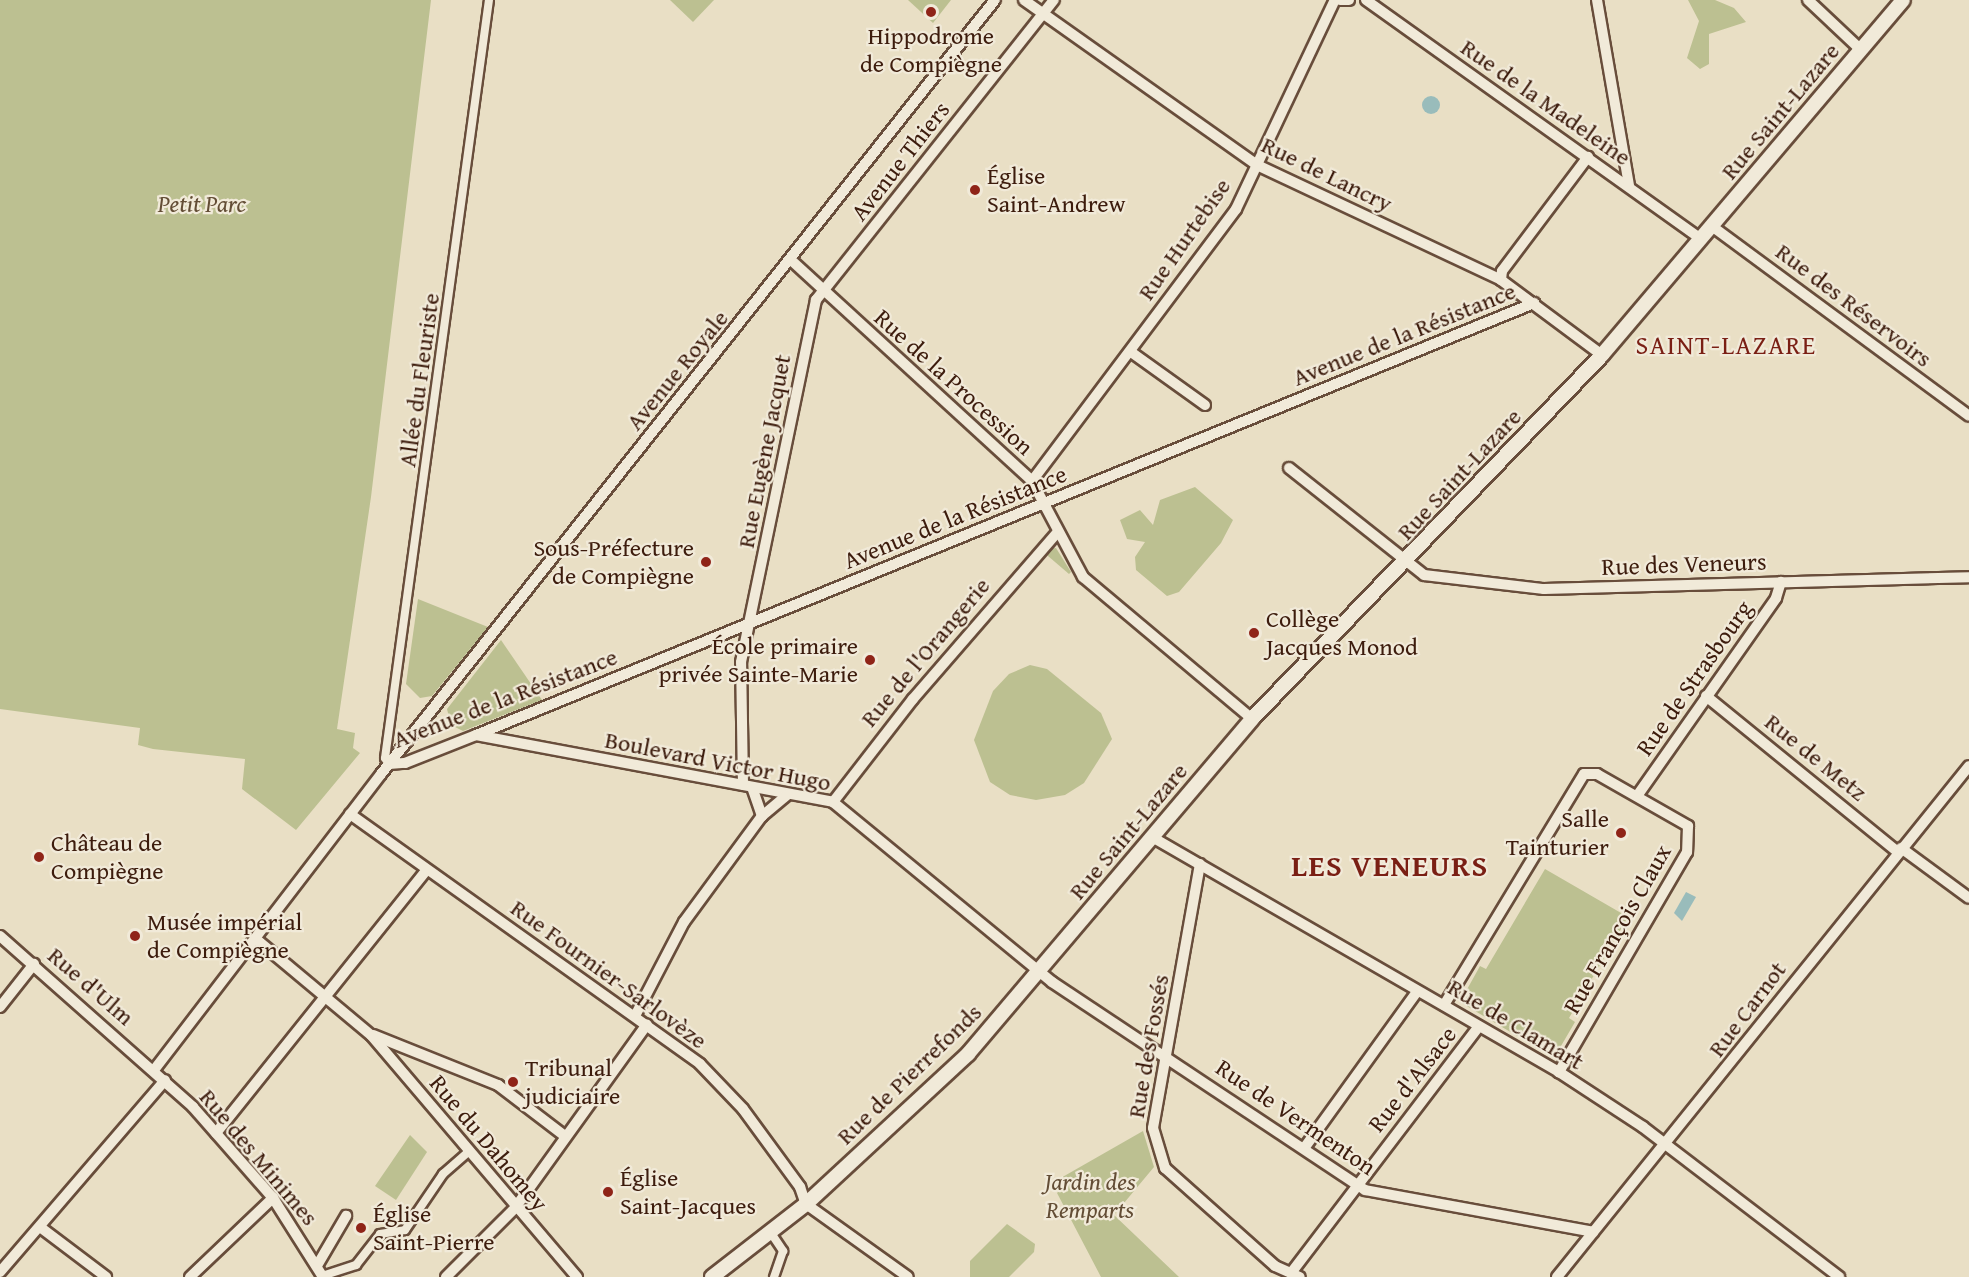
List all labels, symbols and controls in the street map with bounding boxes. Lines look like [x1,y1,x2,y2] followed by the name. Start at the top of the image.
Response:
[924,5,938,19] marker: Hippodrome de Compiègne
[860,22,1002,78] place label: Hippodrome de Compiègne
[1456,33,1636,171] street label: Rue de la Madeleine
[1715,37,1845,185] street label: Rue Saint-Lazare
[845,96,955,226] street label: Avenue Thiers
[1257,130,1397,218] street label: Rue de Lancry
[987,162,1126,218] place label: Église Saint-Andrew
[1132,173,1236,305] street label: Rue Hurtebise
[968,183,982,197] marker: Église Saint-Andrew
[158,190,246,218] park label: Petit Parc
[1770,237,1938,373] street label: Rue des Réservoirs
[1288,276,1520,392] street label: Avenue de la Résistance
[393,291,445,469] street label: Allée du Fleuriste
[869,303,1039,461] street label: Rue de la Procession
[620,304,734,436] street label: Avenue Royale
[1635,329,1817,361] district label: SAINT-LAZARE
[731,352,797,550] street label: Rue Eugène Jacquet
[1391,402,1527,546] street label: Rue Saint-Lazare
[839,459,1071,575] street label: Avenue de la Résistance
[533,534,694,590] place label: Sous-Préfecture de Compiègne
[1601,547,1767,581] street label: Rue des Veneurs
[699,555,713,569] marker: Sous-Préfecture de Compiègne
[854,572,996,732] street label: Rue de l'Orangerie
[1630,595,1758,761] street label: Rue de Strasbourg
[1266,605,1418,661] place label: Collège Jacques Monod
[1247,626,1261,640] marker: Collège Jacques Monod
[658,632,858,688] place label: École primaire privée Sainte-Marie
[389,642,621,754] street label: Avenue de la Résistance
[863,653,877,667] marker: École primaire privée Sainte-Marie
[1759,707,1873,807] street label: Rue de Metz
[603,725,833,797] street label: Boulevard Victor Hugo
[1063,757,1193,905] street label: Rue Saint-Lazare
[1506,805,1609,861] place label: Salle Tainturier
[1614,826,1628,840] marker: Salle Tainturier
[51,829,164,885] place label: Château de Compiègne
[1557,839,1677,1019] street label: Rue François Claux
[1291,847,1489,883] district label: LES VENEURS
[32,850,46,864] marker: Château de Compiègne
[505,893,713,1055] street label: Rue Fournier-Sarlovèze
[147,908,302,964] place label: Musée impérial de Compiègne
[128,929,142,943] marker: Musée impérial de Compiègne
[42,941,140,1031] street label: Rue d'Ulm
[1702,956,1792,1062] street label: Rue Carnot
[1121,972,1175,1120] street label: Rue des Fossés
[1443,972,1589,1076] street label: Rue de Clamart
[831,998,987,1150] street label: Rue de Pierrefonds
[1362,1020,1462,1138] street label: Rue d'Alsace
[1211,1053,1381,1181] street label: Rue de Vermenton
[525,1054,620,1110] place label: Tribunal judiciaire
[424,1069,554,1217] street label: Rue du Dahomey
[506,1075,520,1089] marker: Tribunal judiciaire
[194,1083,324,1231] street label: Rue des Minimes
[620,1164,756,1220] place label: Église Saint-Jacques
[1044,1168,1136,1224] park label: Jardin des Remparts
[601,1185,615,1199] marker: Église Saint-Jacques
[373,1200,495,1256] place label: Église Saint-Pierre
[354,1221,368,1235] marker: Église Saint-Pierre

